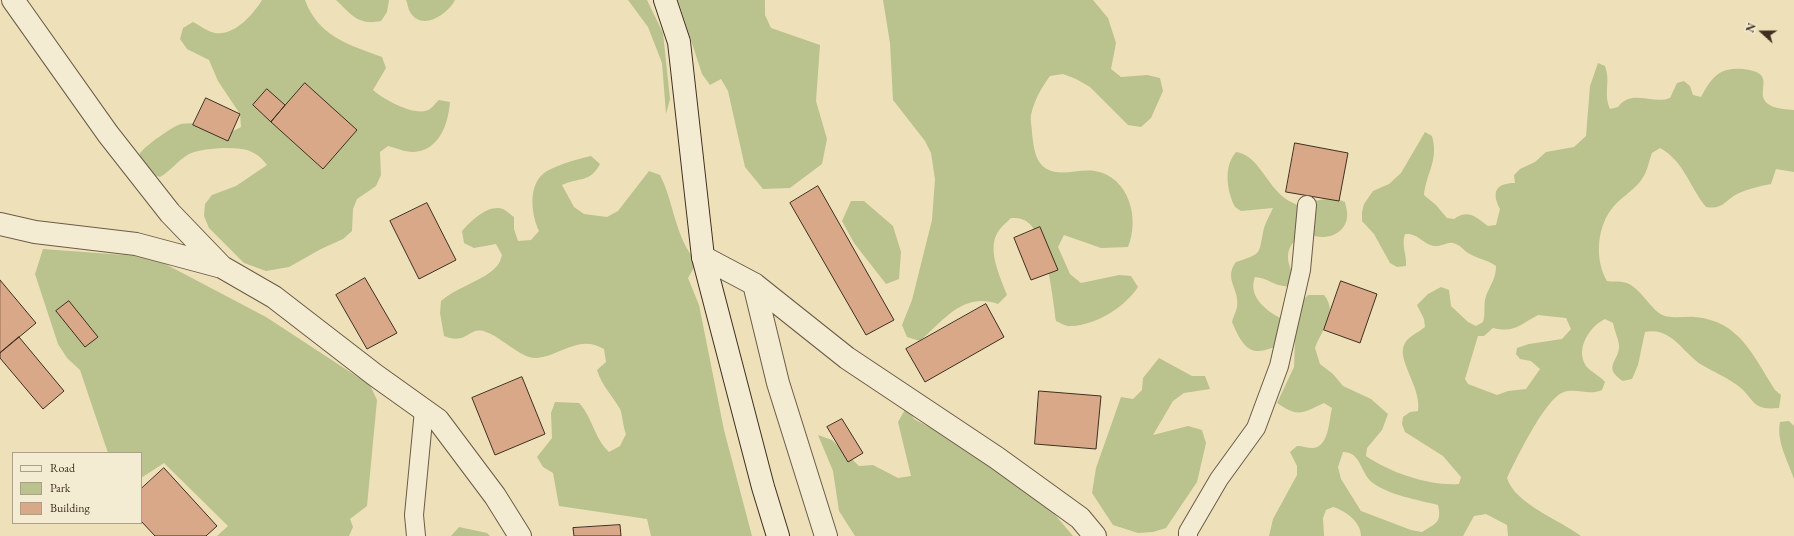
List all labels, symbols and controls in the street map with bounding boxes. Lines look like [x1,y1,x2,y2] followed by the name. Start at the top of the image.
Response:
[1742,12,1782,52] north arrow
[1743,21,1759,34] text: N
[12,452,142,524] legend
[50,460,75,476] text: Road
[50,480,70,496] text: Park
[50,500,90,516] text: Building

